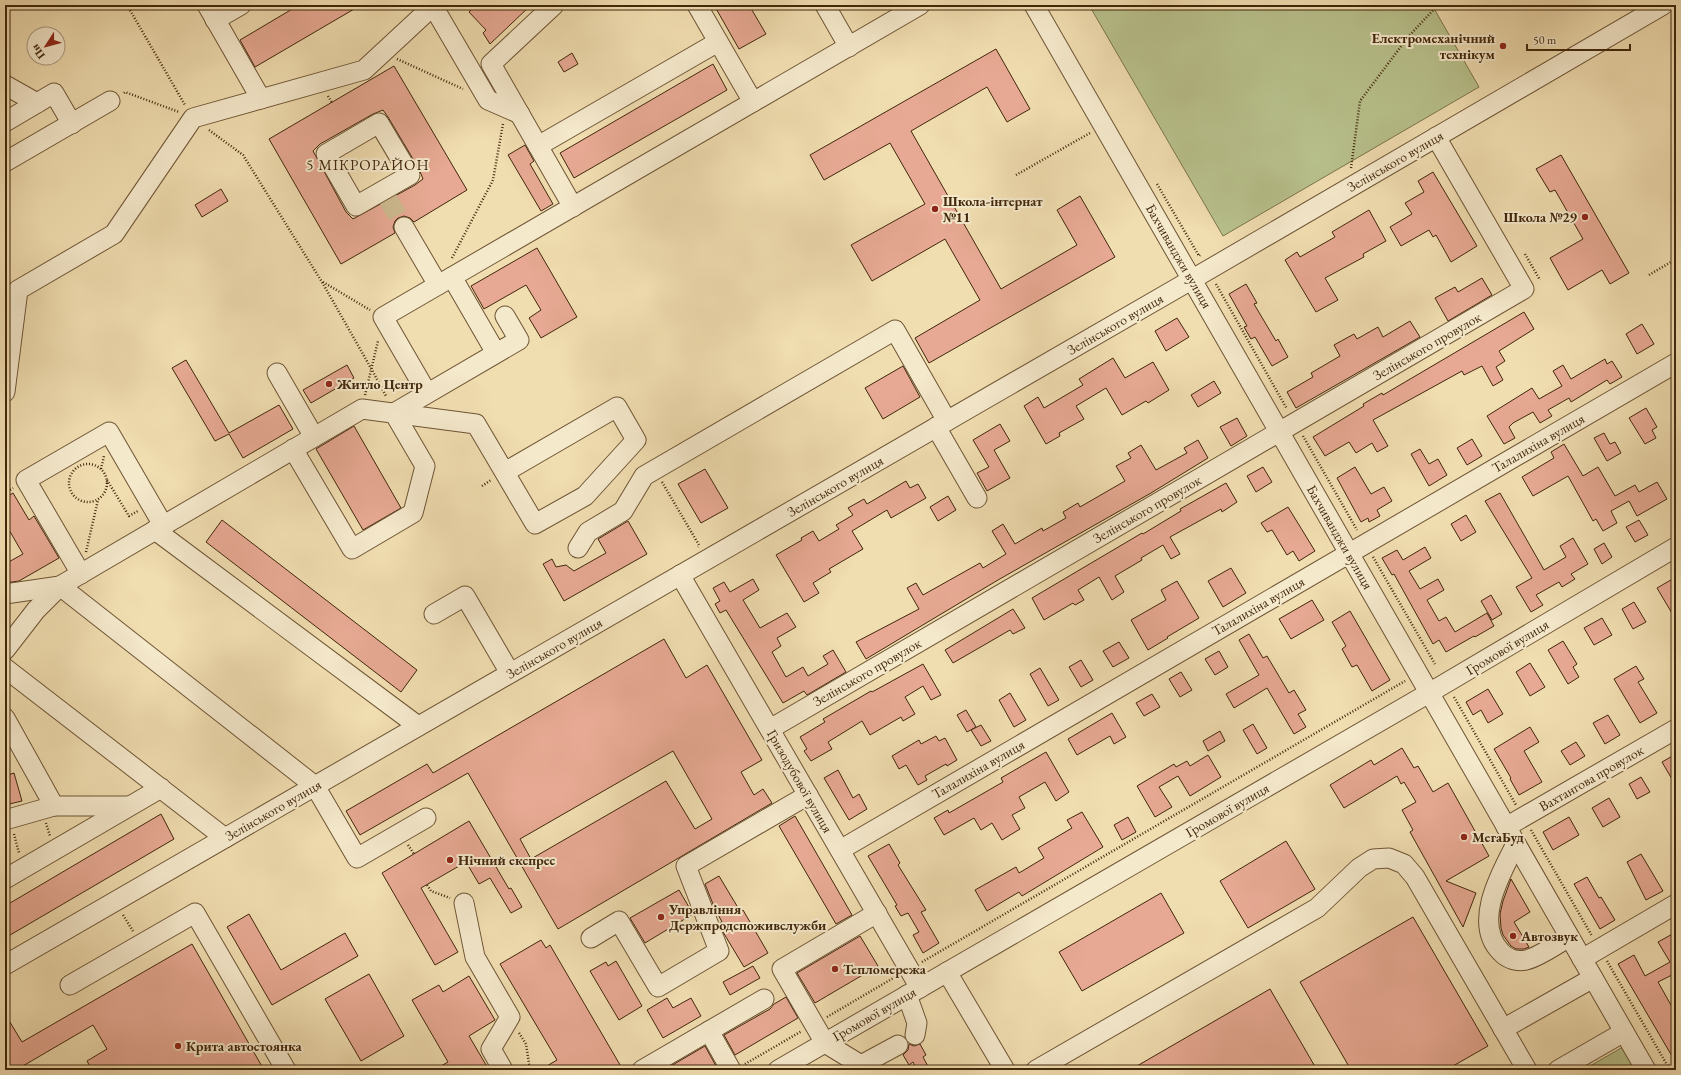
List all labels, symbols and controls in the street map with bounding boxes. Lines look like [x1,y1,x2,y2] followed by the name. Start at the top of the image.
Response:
[26,26,66,66] north arrow
[1527,26,1630,52] scale bar
[1372,29,1496,63] place label: Електромеханічний технікум
[1533,32,1557,48] text: 50 m
[27,41,48,62] text: Пн
[1498,41,1508,51] marker: Електромеханічний технікум
[1344,126,1446,196] street label: Зелінського вулиця
[306,155,430,174] district label: 5 МІКРОРАЙОН
[943,192,1043,226] place label: Школа-інтернат №11
[1142,200,1216,312] street label: Бахчиванджи вулиця
[930,204,940,214] marker: Школа-інтернат №11
[1504,208,1578,226] place label: Школа №29
[1580,212,1590,222] marker: Школа №29
[1064,289,1166,359] street label: Зелінського вулиця
[1370,308,1485,384] street label: Зелінського провулок
[336,375,423,393] place label: Житло Центр
[324,379,334,389] marker: Житло Центр
[1488,409,1588,477] street label: Талалихіна вулиця
[784,451,886,521] street label: Зелінського вулиця
[1090,471,1205,547] street label: Зелінського провулок
[1303,481,1377,593] street label: Бахчиванджи вулиця
[1208,572,1308,640] street label: Талалихіна вулиця
[503,613,605,683] street label: Зелінського вулиця
[1462,615,1552,679] street label: Громової вулиця
[810,634,925,710] street label: Зелінського провулок
[763,726,837,836] street label: Гризодубової вулиця
[928,735,1028,803] street label: Талалихіна вулиця
[1536,741,1647,815] street label: Вахтангова провулок
[222,775,324,845] street label: Зелінського вулиця
[1182,779,1272,841] street label: Громової вулиця
[1472,828,1525,846] place label: МегаБуд
[1459,832,1469,842] marker: МегаБуд
[458,851,556,869] place label: Нічний експрес
[445,855,455,865] marker: Нічний експрес
[668,900,826,934] place label: Управління Держпродспоживслужби
[656,912,666,922] marker: Управління Держпродспоживслужби
[1520,927,1578,945] place label: Автозвук
[1508,931,1518,941] marker: Автозвук
[843,960,927,978] place label: Тепломережа
[830,964,840,974] marker: Тепломережа
[829,983,919,1045] street label: Громової вулиця
[186,1037,303,1055] place label: Крита автостоянка
[173,1041,183,1051] marker: Крита автостоянка

